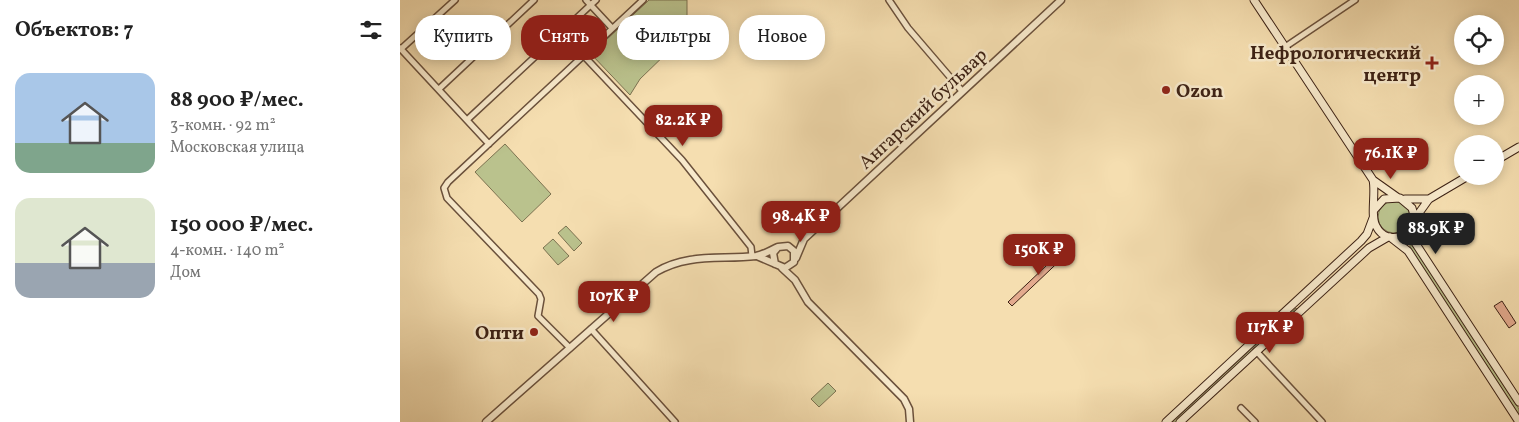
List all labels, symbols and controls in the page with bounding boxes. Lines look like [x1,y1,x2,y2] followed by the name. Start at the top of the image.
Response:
[415,15,511,60] chip: Купить
[521,15,607,60] chip: Снять
[617,15,729,60] chip: Фильтры
[739,15,825,60] chip: Новое
[1454,15,1504,185] map controls
[1454,15,1504,65] button: locate
[15,16,134,45] text: Объектов: 7
[357,16,385,44] icon: filters
[1250,41,1421,89] place label: Нефрологический центр
[853,43,993,176] street label: Ангарский бульвар
[1425,56,1439,70] marker: Нефрологический центр
[1454,75,1504,125] button: +
[1176,79,1223,105] place label: Ozon
[1160,84,1172,96] marker: Ozon
[170,86,304,115] text: 88 900 ₽/мес.
[55,93,115,153] icon: home
[637,104,729,147] pin: 82.2K ₽
[655,110,711,132] text: 82.2K ₽
[170,115,276,137] text: 3-комн. · 92 m²
[1454,135,1504,185] button: −
[170,137,304,159] text: Московская улица
[1345,138,1437,180] pin: 76.1K ₽
[1364,143,1418,165] text: 76.1K ₽
[755,200,847,243] pin: 98.4K ₽
[772,206,830,228] text: 98.4K ₽
[170,211,314,240] text: 150 000 ₽/мес.
[1390,212,1482,255] pin: 88.9K ₽
[55,218,115,278] icon: home
[1408,218,1464,240] text: 88.9K ₽
[998,234,1080,276] pin: 150K ₽
[1014,239,1064,261] text: 150K ₽
[170,240,285,262] text: 4-комн. · 140 m²
[170,262,201,284] text: Дом
[573,280,655,323] pin: 107K ₽
[589,286,639,308] text: 107K ₽
[1229,312,1311,354] pin: 117K ₽
[1247,317,1293,339] text: 117K ₽
[475,321,524,347] place label: Опти
[528,326,540,338] marker: Опти

